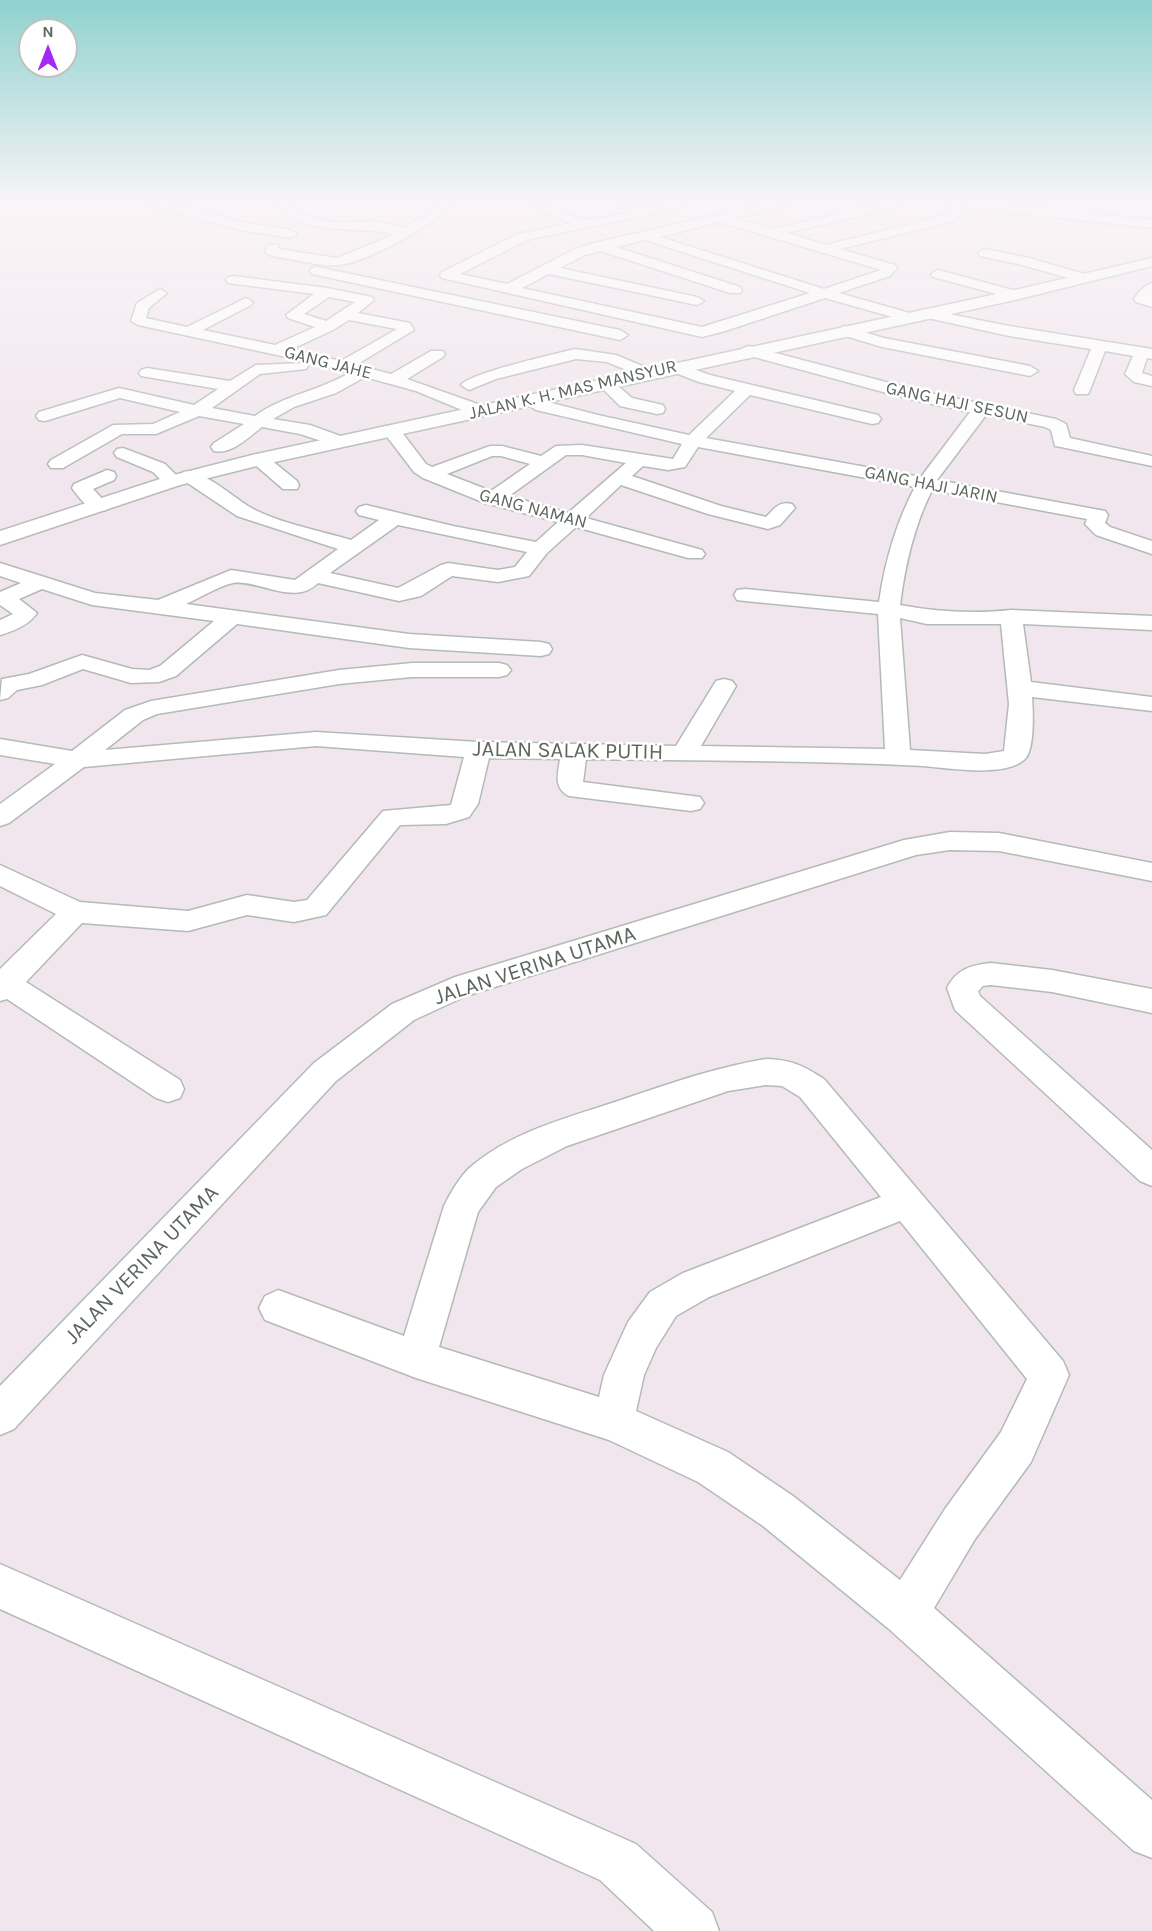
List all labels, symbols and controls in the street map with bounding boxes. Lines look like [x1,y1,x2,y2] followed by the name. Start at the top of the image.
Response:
[18,18,78,78] north arrow
[42,22,54,41] text: N
[282,342,374,384] street label: GANG JAHE
[467,356,679,424] street label: JALAN K. H. MAS MANSYUR
[884,377,1030,429] street label: GANG HAJI SESUN
[863,462,999,508] street label: GANG HAJI JARIN
[477,484,589,534] street label: GANG NAMAN
[472,736,664,766] street label: JALAN SALAK PUTIH
[431,921,639,1011] street label: JALAN VERINA UTAMA
[59,1180,225,1350] street label: JALAN VERINA UTAMA

